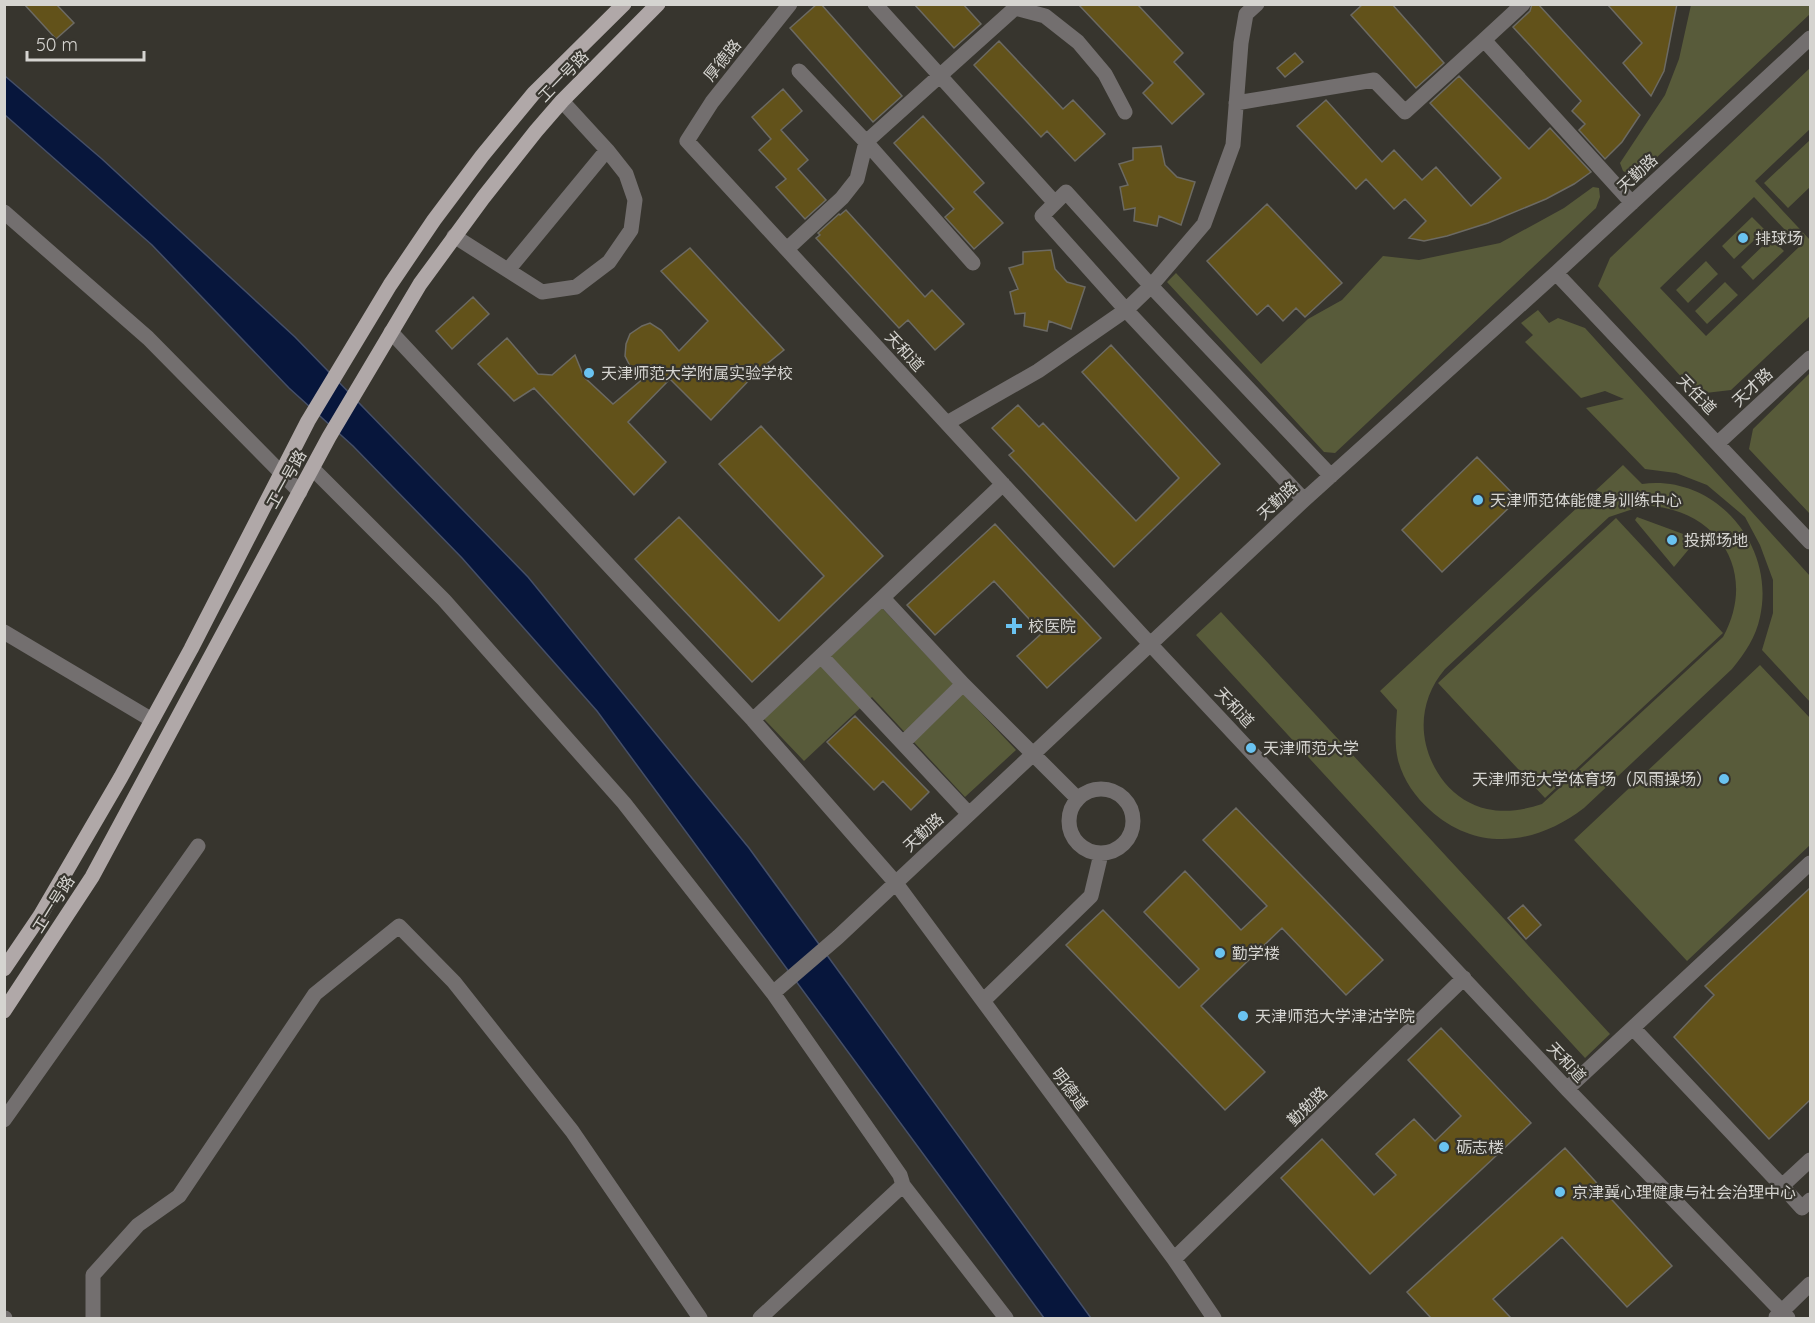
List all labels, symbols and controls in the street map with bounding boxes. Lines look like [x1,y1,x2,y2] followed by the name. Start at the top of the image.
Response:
[27,24,144,62] scale bar
[36,33,78,56] text: 50 m
[699,35,745,85] street label: 厚德路
[534,46,592,106] street label: 工一号路
[1613,149,1661,197] street label: 天勤路
[1755,228,1803,248] place label: 排球场
[1736,231,1750,245] marker: 排球场
[881,327,929,375] street label: 天和道
[601,363,793,383] place label: 天津师范大学附属实验学校
[1728,363,1776,411] street label: 天才路
[582,366,596,380] marker: 天津师范大学附属实验学校
[1673,370,1721,418] street label: 天任道
[262,446,310,512] street label: 工一号路
[1253,476,1301,524] street label: 天勤路
[1490,490,1682,510] place label: 天津师范体能健身训练中心
[1471,493,1485,507] marker: 天津师范体能健身训练中心
[1684,530,1748,550] place label: 投掷场地
[1665,533,1679,547] marker: 投掷场地
[1028,616,1076,636] place label: 校医院
[1005,617,1023,635] marker: 校医院
[1211,683,1259,731] street label: 天和道
[1263,738,1359,758] place label: 天津师范大学
[1244,741,1258,755] marker: 天津师范大学
[1472,769,1712,789] place label: 天津师范大学体育场（风雨操场）
[1717,772,1731,786] marker: 天津师范大学体育场（风雨操场）
[899,808,947,856] street label: 天勤路
[28,872,78,936] street label: 工一号路
[1232,943,1280,963] place label: 勤学楼
[1213,946,1227,960] marker: 勤学楼
[1255,1006,1415,1026] place label: 天津师范大学津沽学院
[1236,1009,1250,1023] marker: 天津师范大学津沽学院
[1543,1038,1591,1086] street label: 天和道
[1048,1064,1092,1114] street label: 明德道
[1283,1082,1331,1130] street label: 勤勉路
[1456,1137,1504,1157] place label: 砺志楼
[1437,1140,1451,1154] marker: 砺志楼
[1572,1182,1796,1202] place label: 京津冀心理健康与社会治理中心
[1553,1185,1567,1199] marker: 京津冀心理健康与社会治理中心

